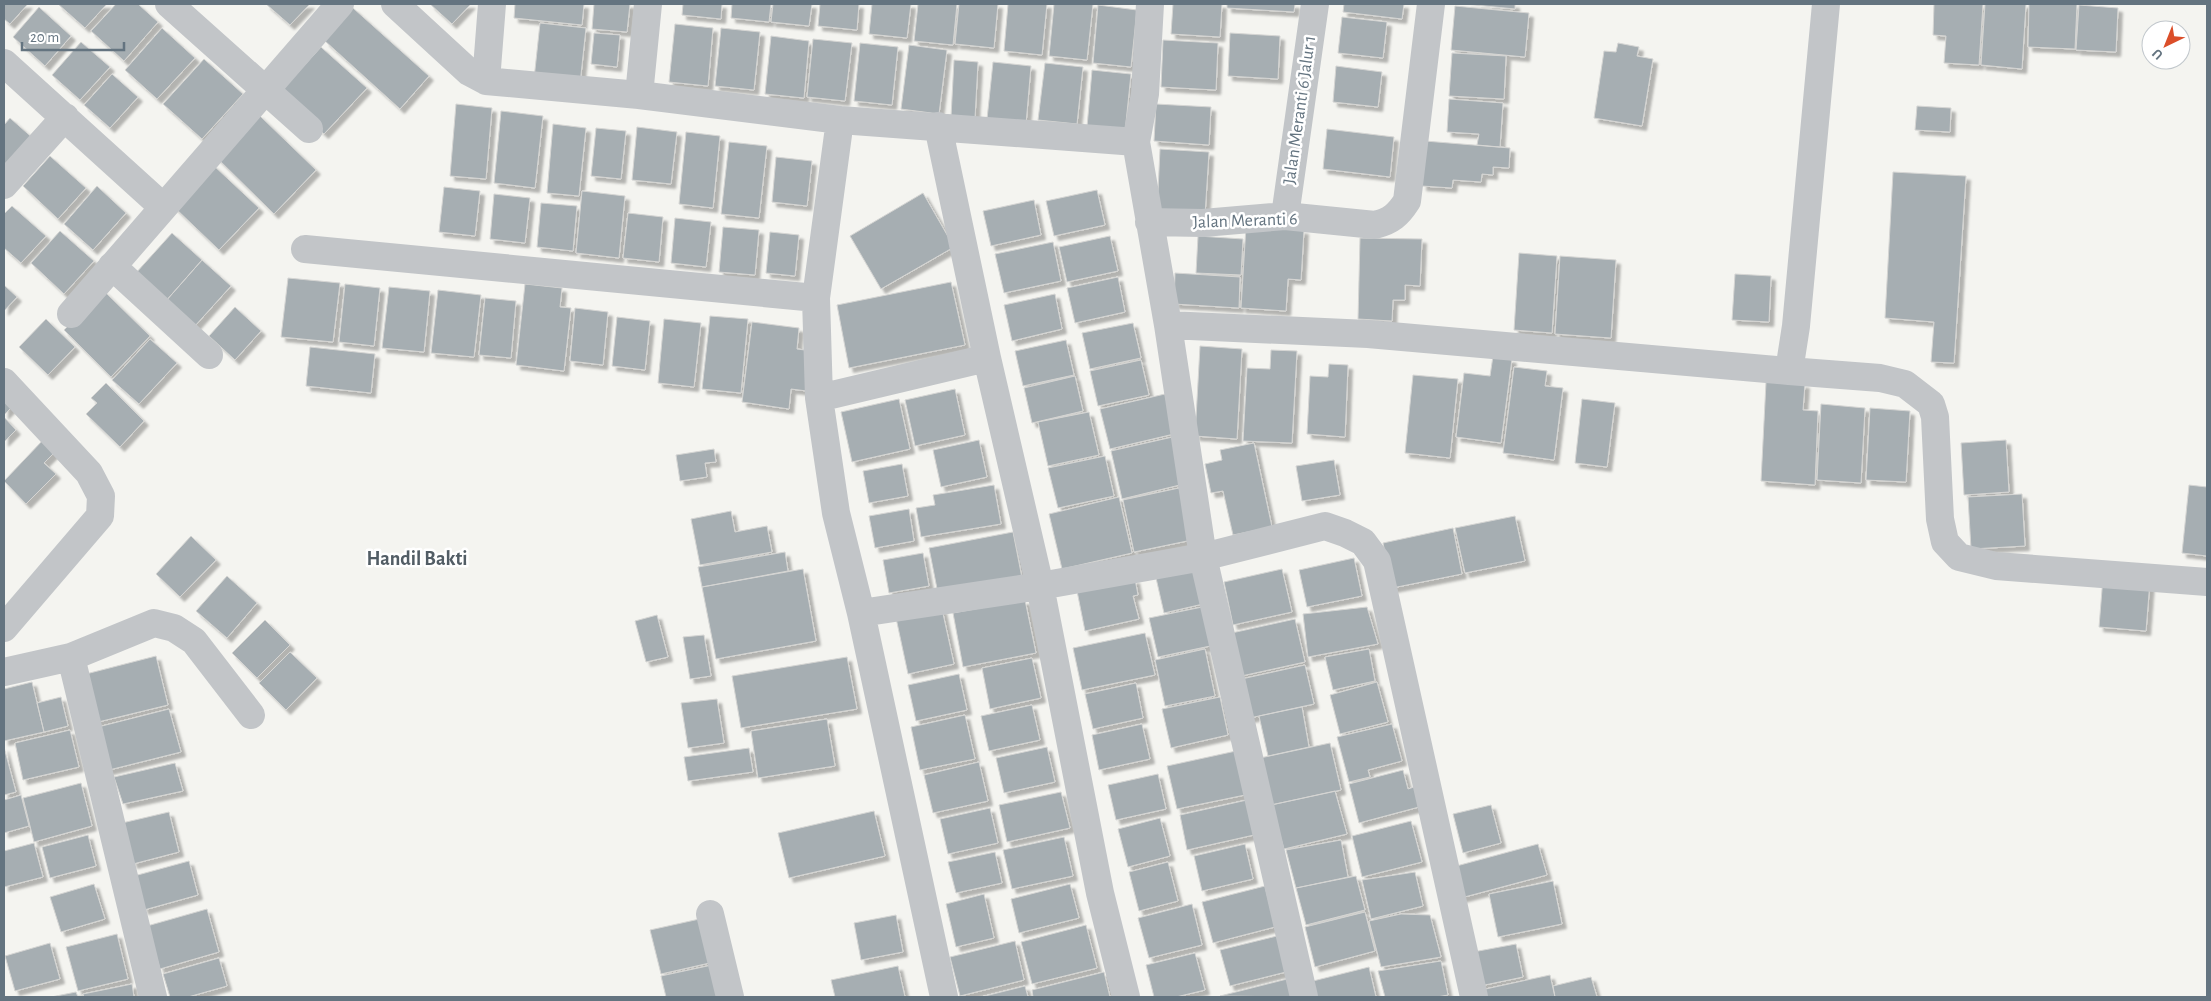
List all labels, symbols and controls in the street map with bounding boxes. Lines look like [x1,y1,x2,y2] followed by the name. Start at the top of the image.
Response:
[22,20,125,52] scale bar
[2141,20,2191,70] north arrow
[30,30,59,45] text: 20 m
[1281,34,1319,186] street label: Jalan Meranti 6 Jalur 1
[2150,46,2166,62] text: U
[1192,210,1298,232] street label: Jalan Meranti 6
[367,549,467,569] district label: Handil Bakti

